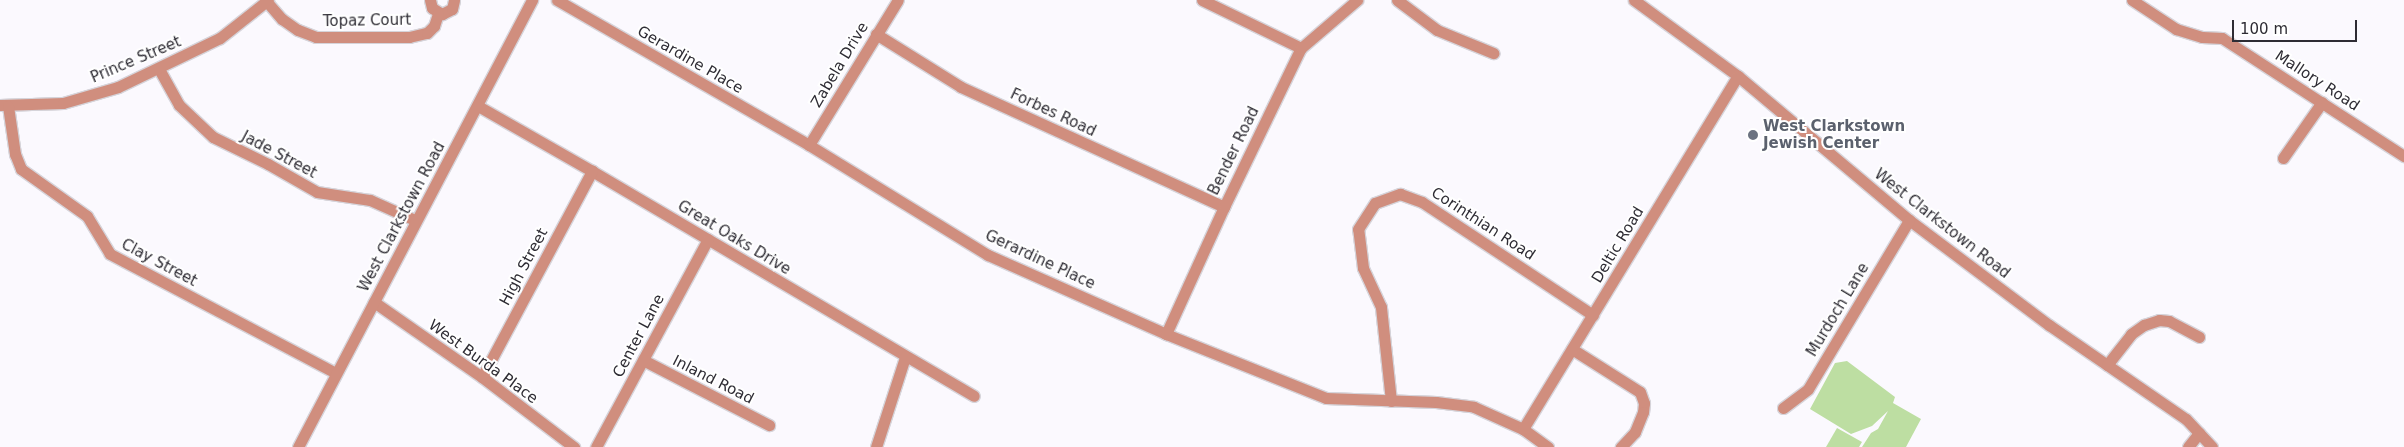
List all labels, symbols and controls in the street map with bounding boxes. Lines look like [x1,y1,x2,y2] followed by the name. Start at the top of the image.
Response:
[2234,10,2359,42] scale bar
[323,11,411,31] street label: Topaz Court
[807,19,873,111] street label: Zabela Drive
[2240,20,2288,38] text: 100 m
[634,22,746,98] street label: Gerardine Place
[88,33,184,87] street label: Prince Street
[2271,47,2363,115] street label: Mallory Road
[1007,85,1099,141] street label: Forbes Road
[1205,104,1263,198] street label: Bender Road
[1763,117,1905,152] place label: West Clarkstown Jewish Center
[238,128,320,182] street label: Jade Street
[1747,129,1759,141] marker: West Clarkstown Jewish Center
[355,139,449,295] street label: West Clarkstown Road
[1871,165,2013,283] street label: West Clarkstown Road
[1428,184,1538,264] street label: Corinthian Road
[674,197,794,279] street label: Great Oaks Drive
[1588,204,1648,286] street label: Deltic Road
[496,225,552,309] street label: High Street
[982,227,1098,293] street label: Gerardine Place
[118,236,200,290] street label: Clay Street
[1803,260,1873,360] street label: Murdoch Lane
[610,291,668,381] street label: Center Lane
[425,316,541,408] street label: West Burda Place
[669,352,757,408] street label: Inland Road

